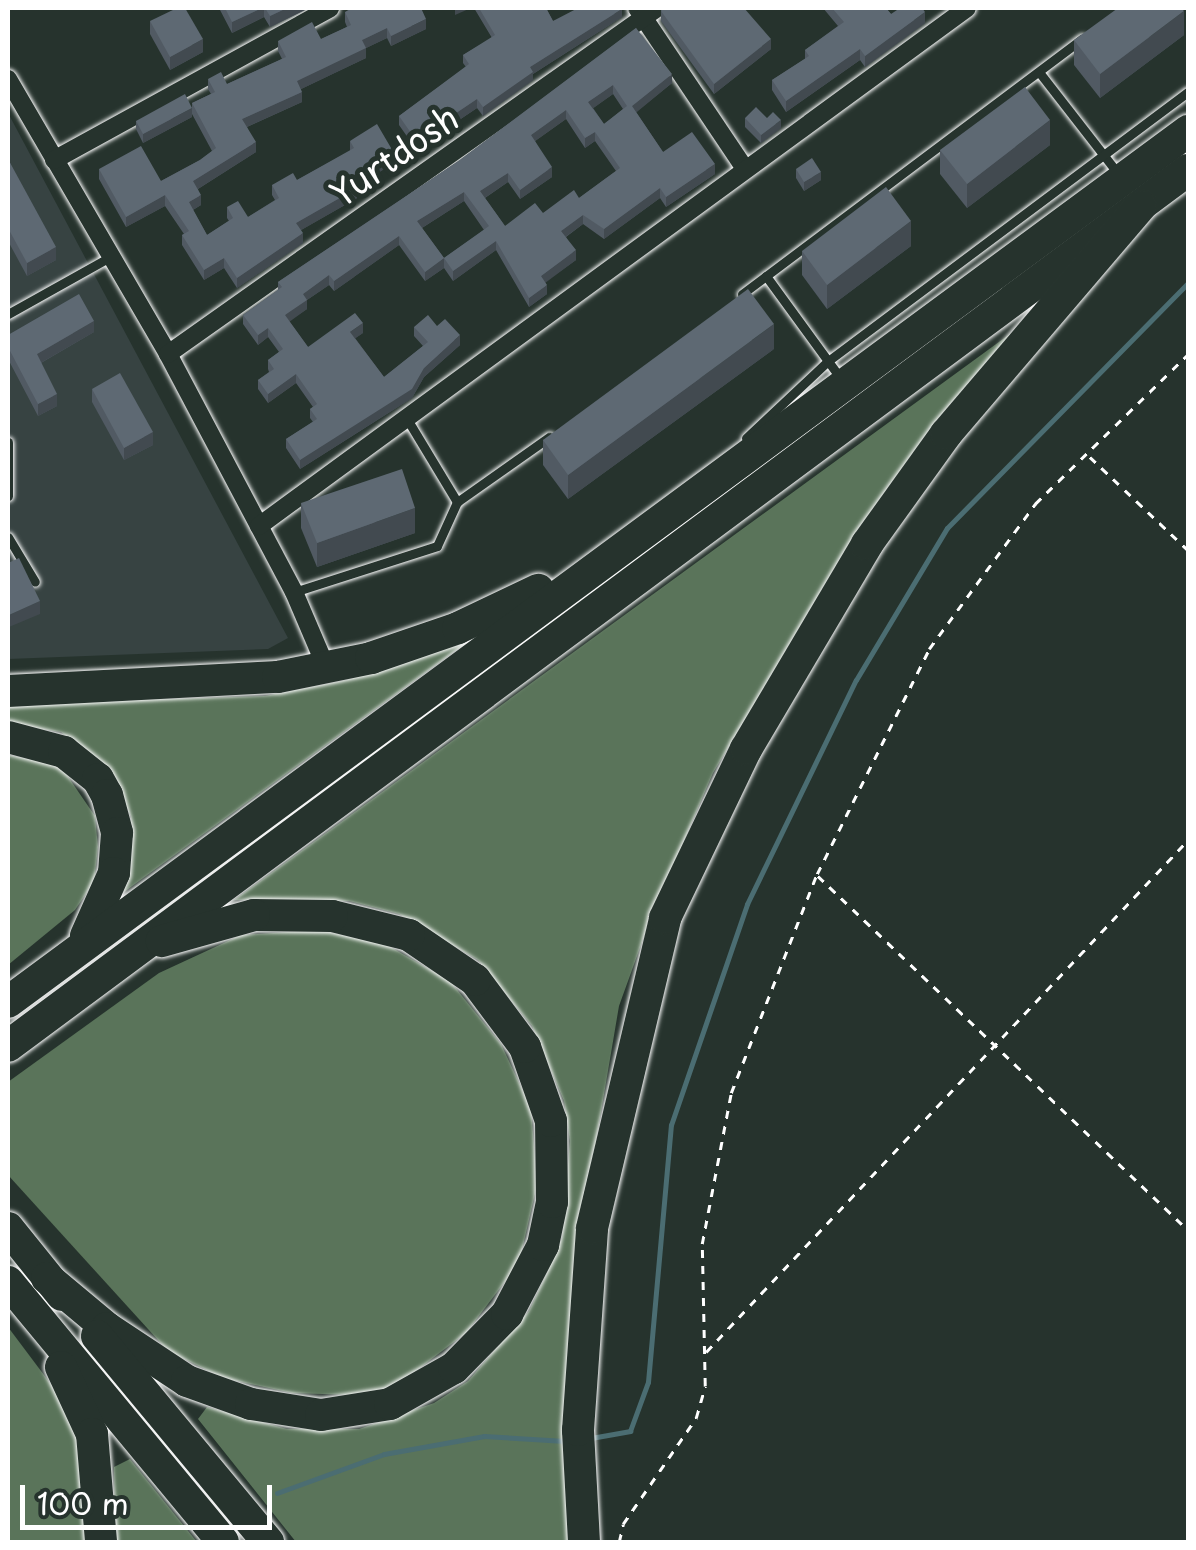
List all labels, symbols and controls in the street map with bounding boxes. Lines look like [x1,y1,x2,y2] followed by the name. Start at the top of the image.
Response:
[322,96,466,214] street label: Yurtdosh
[25,1465,278,1527] scale bar
[37,1480,129,1525] text: 100 m

